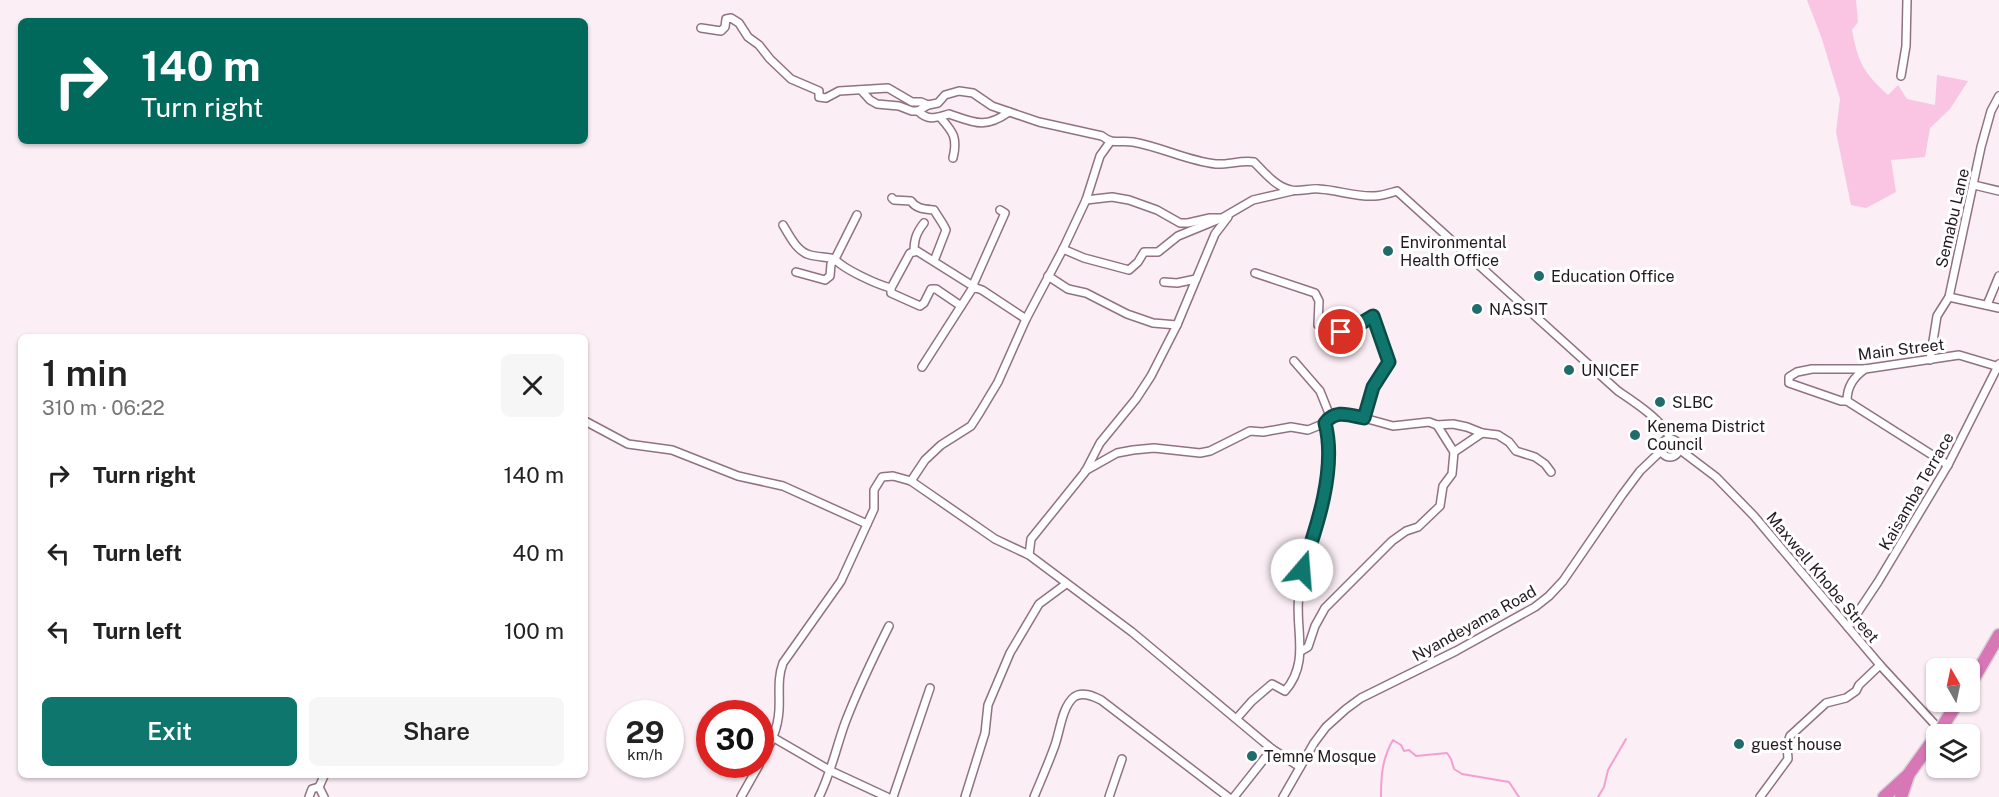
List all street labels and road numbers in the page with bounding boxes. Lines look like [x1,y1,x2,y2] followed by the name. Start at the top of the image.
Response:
[1932,167,1973,270] street label: Semabu Lane
[1857,335,1945,364] street label: Main Street
[1875,429,1958,554] street label: Kaisamba Terrace
[1762,508,1883,647] street label: Maxwell Khobe Street
[1409,582,1539,665] street label: Nyandeyama Road

